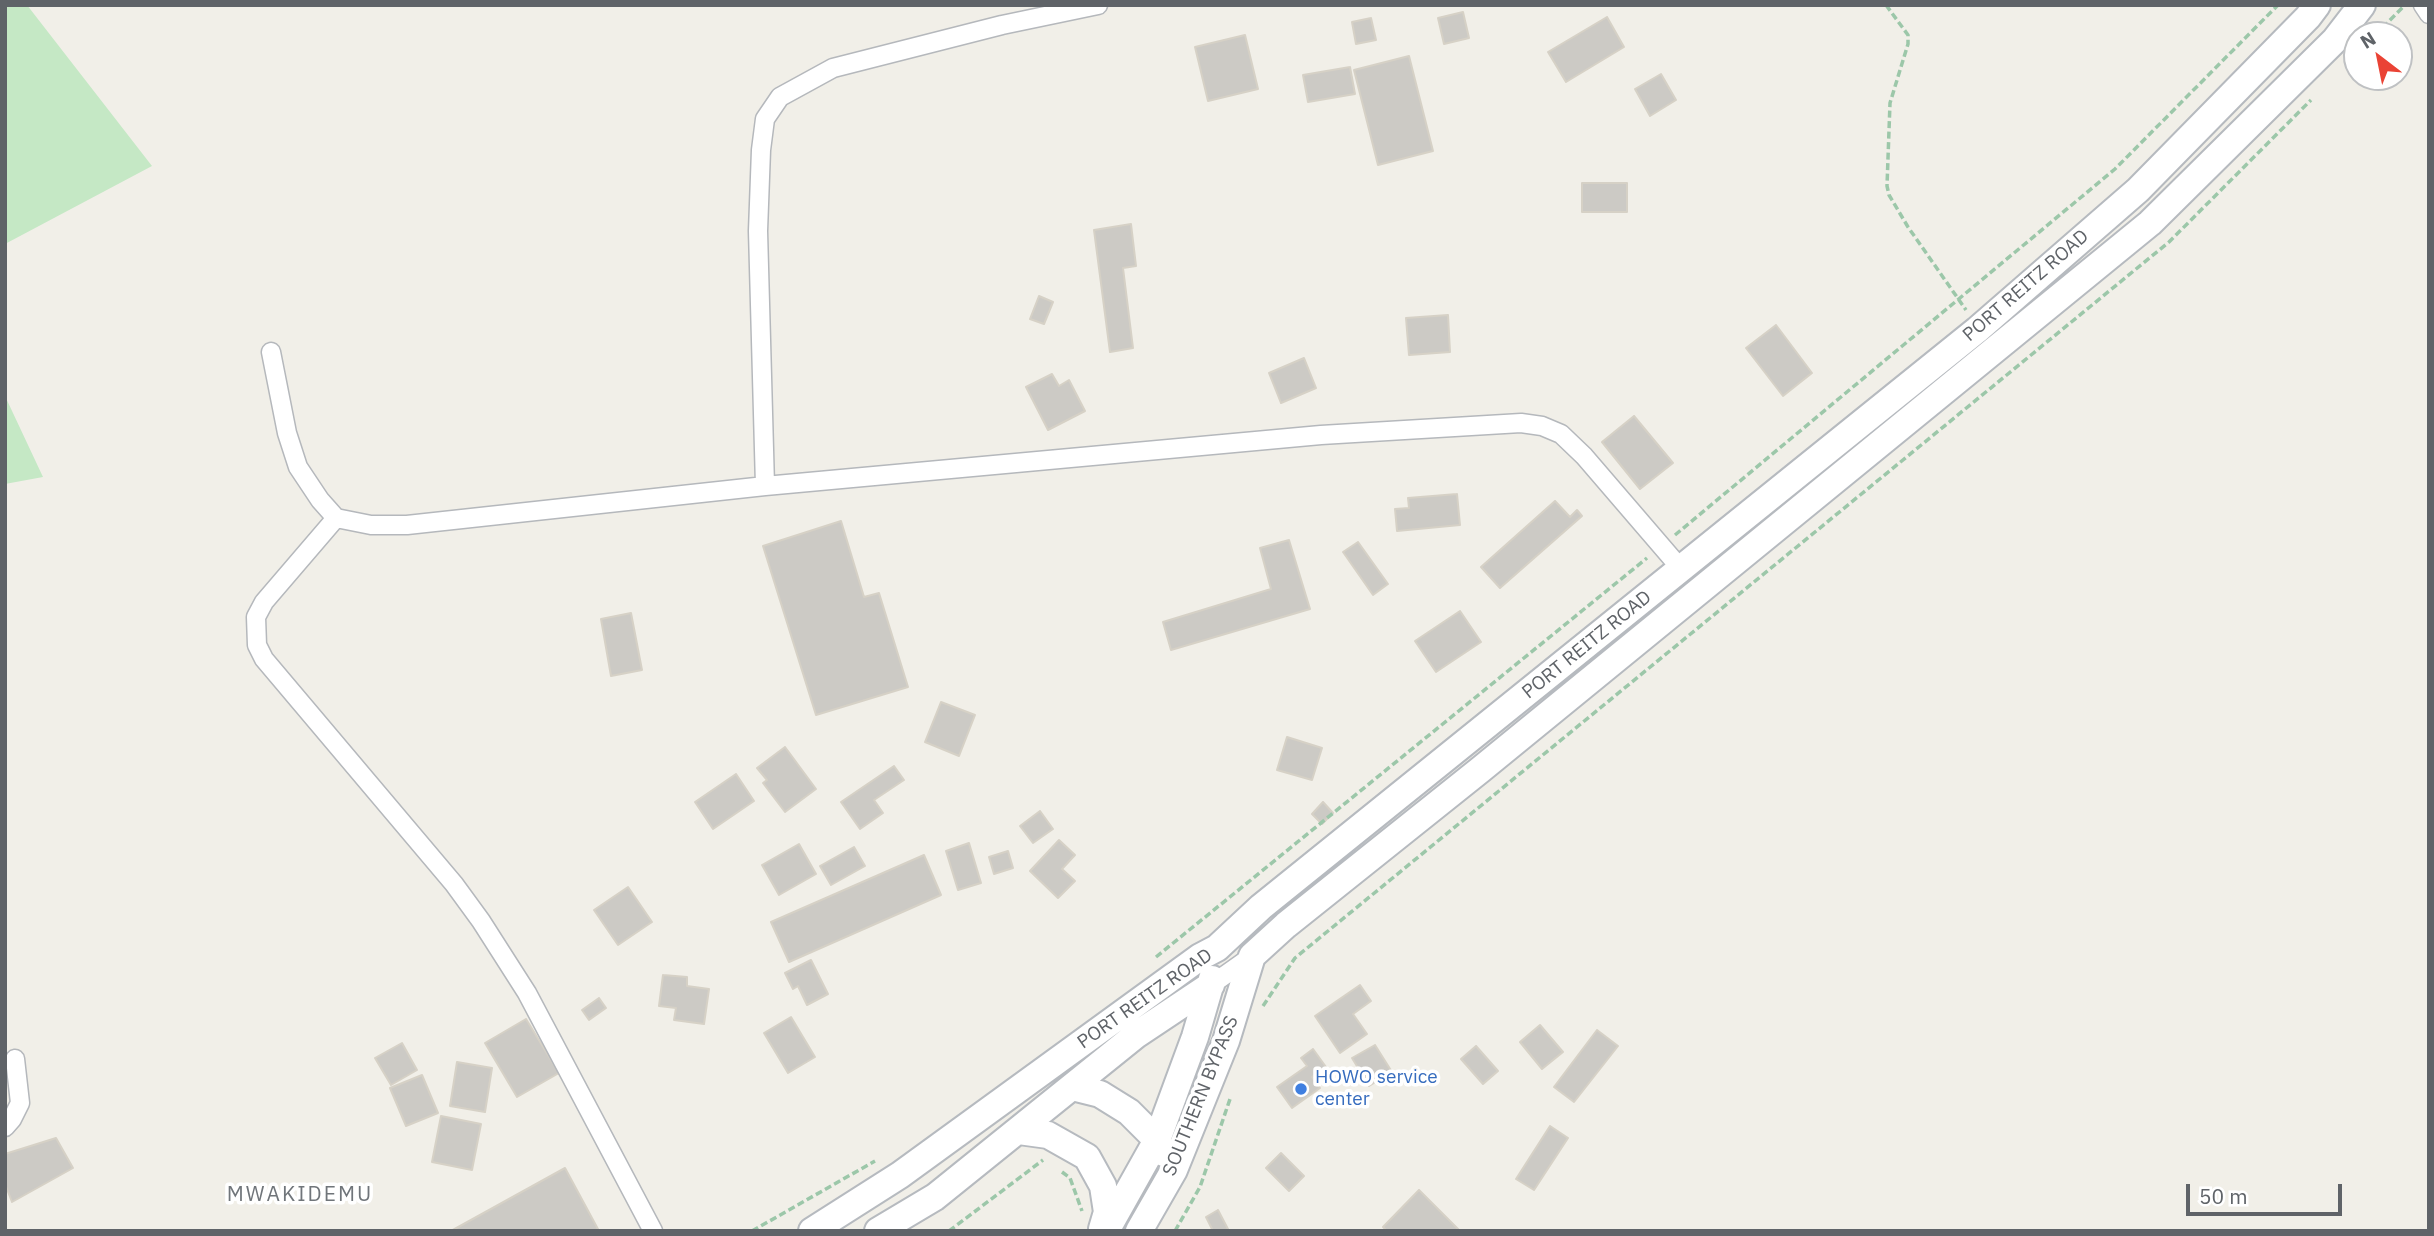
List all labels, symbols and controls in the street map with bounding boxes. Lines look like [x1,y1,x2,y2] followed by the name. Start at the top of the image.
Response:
[2343,21,2413,91] north arrow
[2356,26,2380,54] text: N
[1958,225,2094,347] street label: PORT REITZ ROAD
[1518,586,1656,704] street label: PORT REITZ ROAD
[1073,944,1217,1054] street label: PORT REITZ ROAD
[1158,1013,1244,1179] street label: SOUTHERN BYPASS
[1315,1067,1438,1111] place label: HOWO service center
[1293,1081,1309,1097] marker: HOWO service center
[2189,1170,2345,1214] scale bar
[228,1182,372,1208] district label: MWAKIDEMU
[2199,1182,2248,1210] text: 50 m

